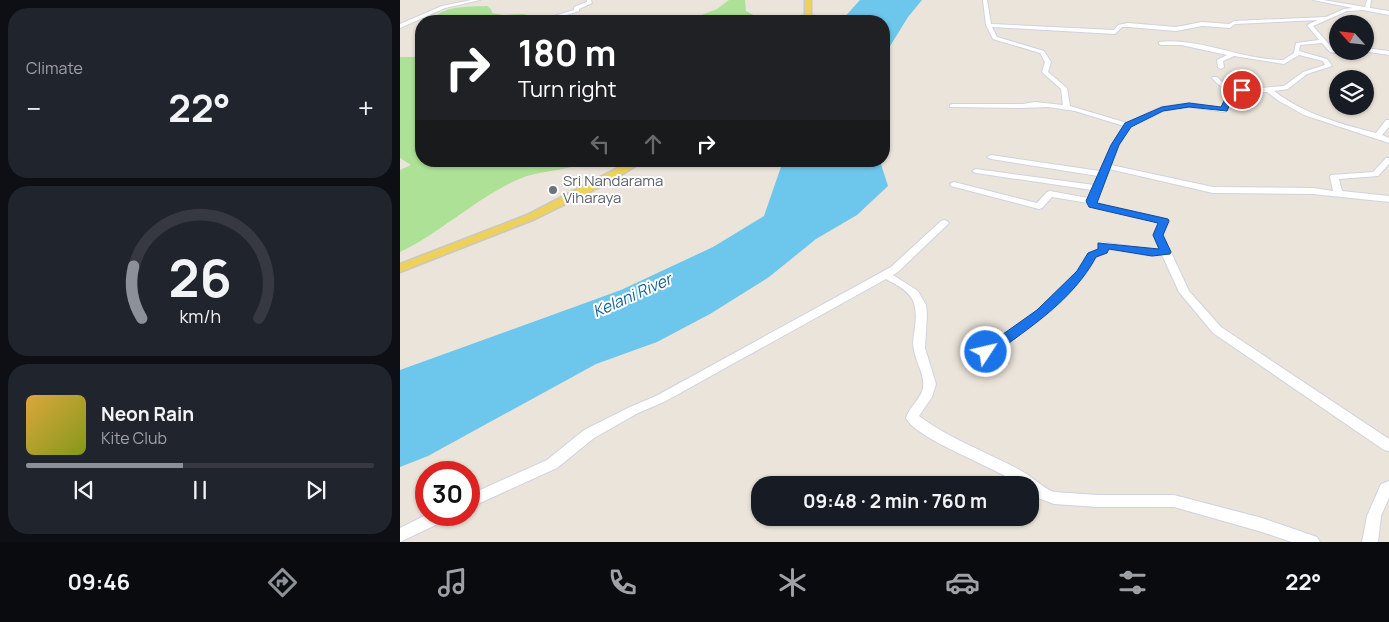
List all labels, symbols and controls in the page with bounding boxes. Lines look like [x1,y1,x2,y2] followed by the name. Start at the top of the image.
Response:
[1329,15,1374,60] north arrow
[1329,15,1374,115] map controls
[518,29,616,77] text: 180 m
[435,35,500,100] icon: right
[26,57,83,79] text: Climate
[1221,69,1263,111] pin
[1329,70,1374,115] button: layers
[518,74,616,104] text: Turn right
[1228,76,1256,104] icon: arrive
[168,81,231,133] text: 22°
[26,89,41,127] text: −
[358,89,374,127] text: +
[586,130,614,158] icon: left
[639,130,667,158] icon: ahead
[692,130,720,158] icon: right
[563,170,663,208] place label: Sri Nandarama Viharaya
[547,184,559,196] marker: Sri Nandarama Viharaya
[168,242,232,313] text: 26
[589,267,677,322] water label: Kelani River
[179,304,221,328] text: km/h
[959,325,1011,377] position arrow
[101,401,194,427] text: Neon Rain
[101,427,167,449] text: Kite Club
[415,461,480,526] speed limit sign: 30
[70,476,98,504] icon: previous
[186,476,214,504] icon: pause
[302,476,330,504] icon: next
[803,488,987,514] text: 09:48 · 2 min · 760 m
[265,565,300,600] icon: directions
[435,565,470,600] icon: music
[605,565,640,600] icon: phone
[775,565,810,600] icon: climate
[945,565,980,600] icon: car
[1115,565,1150,600] icon: filters
[68,567,130,597] text: 09:46
[1285,567,1321,597] text: 22°

